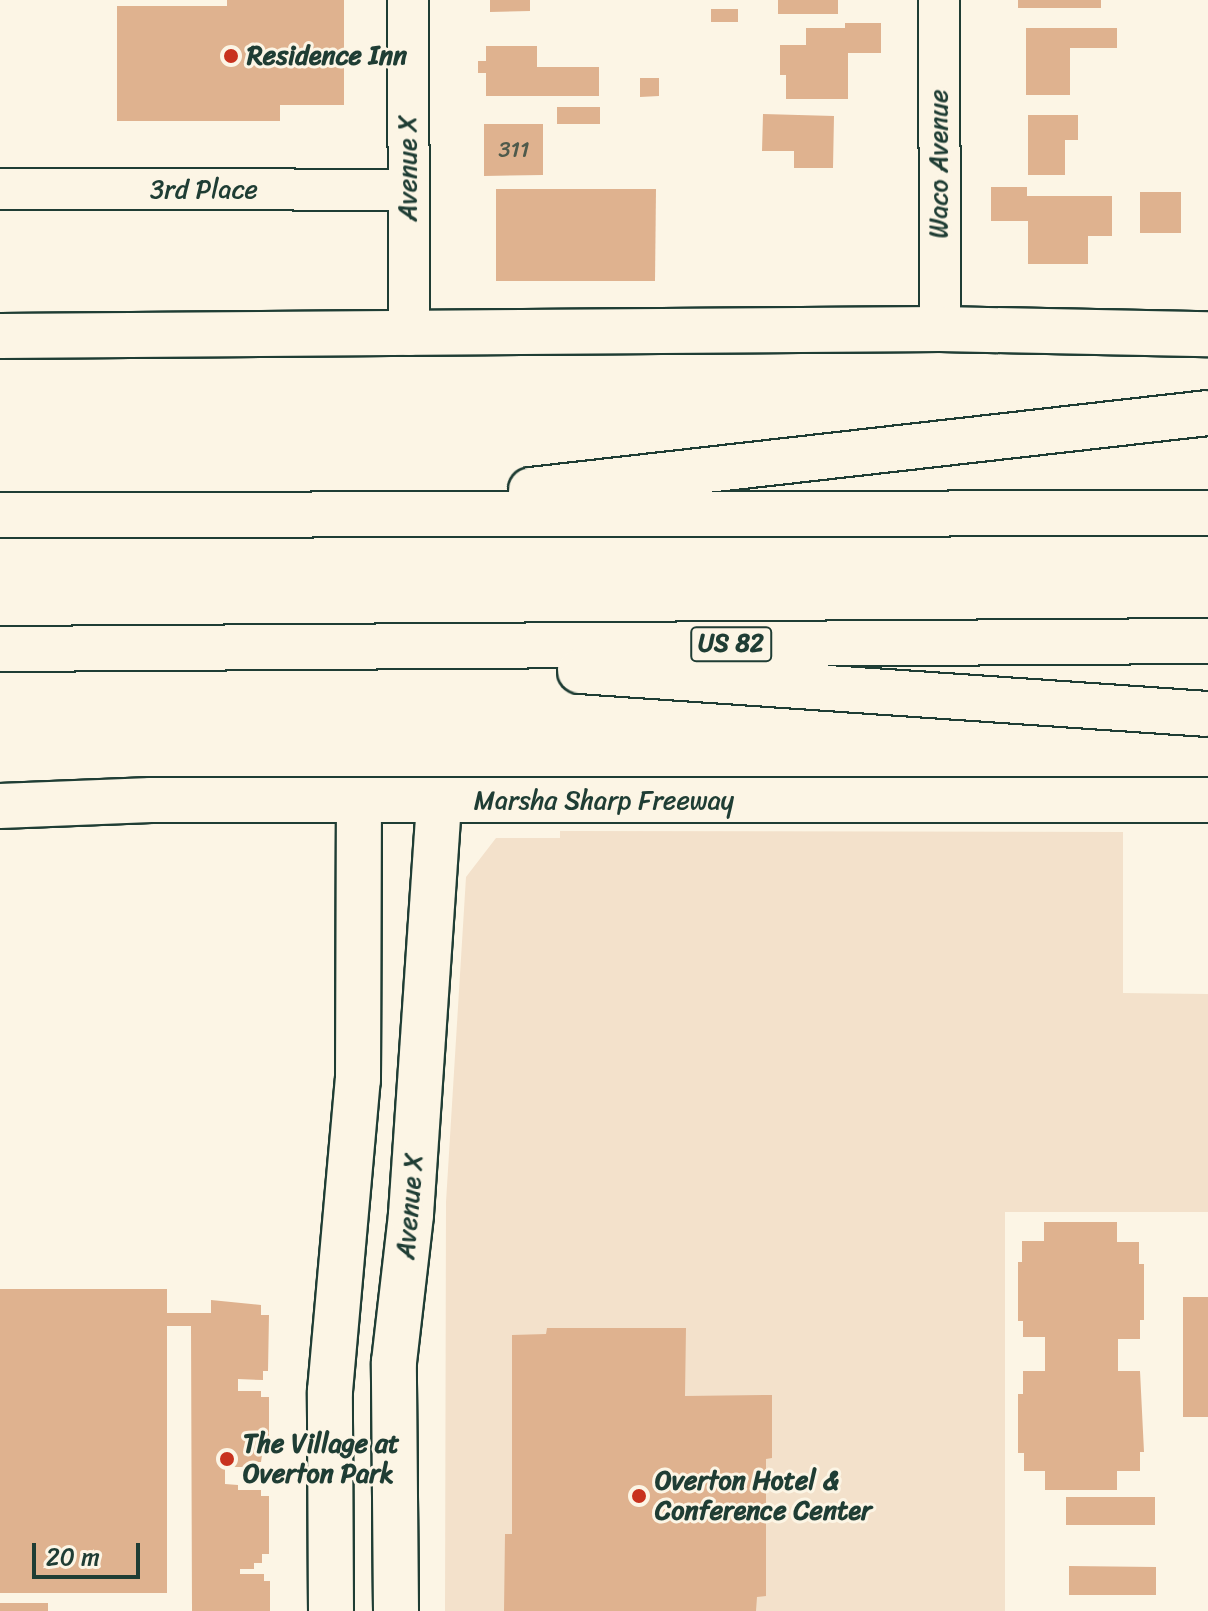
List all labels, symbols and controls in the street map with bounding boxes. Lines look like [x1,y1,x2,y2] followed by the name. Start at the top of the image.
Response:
[247,40,407,72] place label: Residence Inn
[222,47,240,65] marker: Residence Inn
[923,89,955,239] street label: Waco Avenue
[392,115,424,221] street label: Avenue X
[499,137,529,163] house number: 311
[150,174,258,206] street label: 3rd Place
[689,624,773,664] road number: US 82
[474,785,734,817] street label: Marsha Sharp Freeway
[390,1151,430,1261] street label: Avenue X
[243,1428,399,1490] place label: The Village at Overton Park
[218,1450,236,1468] marker: The Village at Overton Park
[655,1465,872,1526] place label: Overton Hotel & Conference Center
[630,1487,648,1505] marker: Overton Hotel & Conference Center
[36,1527,144,1577] scale bar
[46,1536,100,1578] text: 20 m

